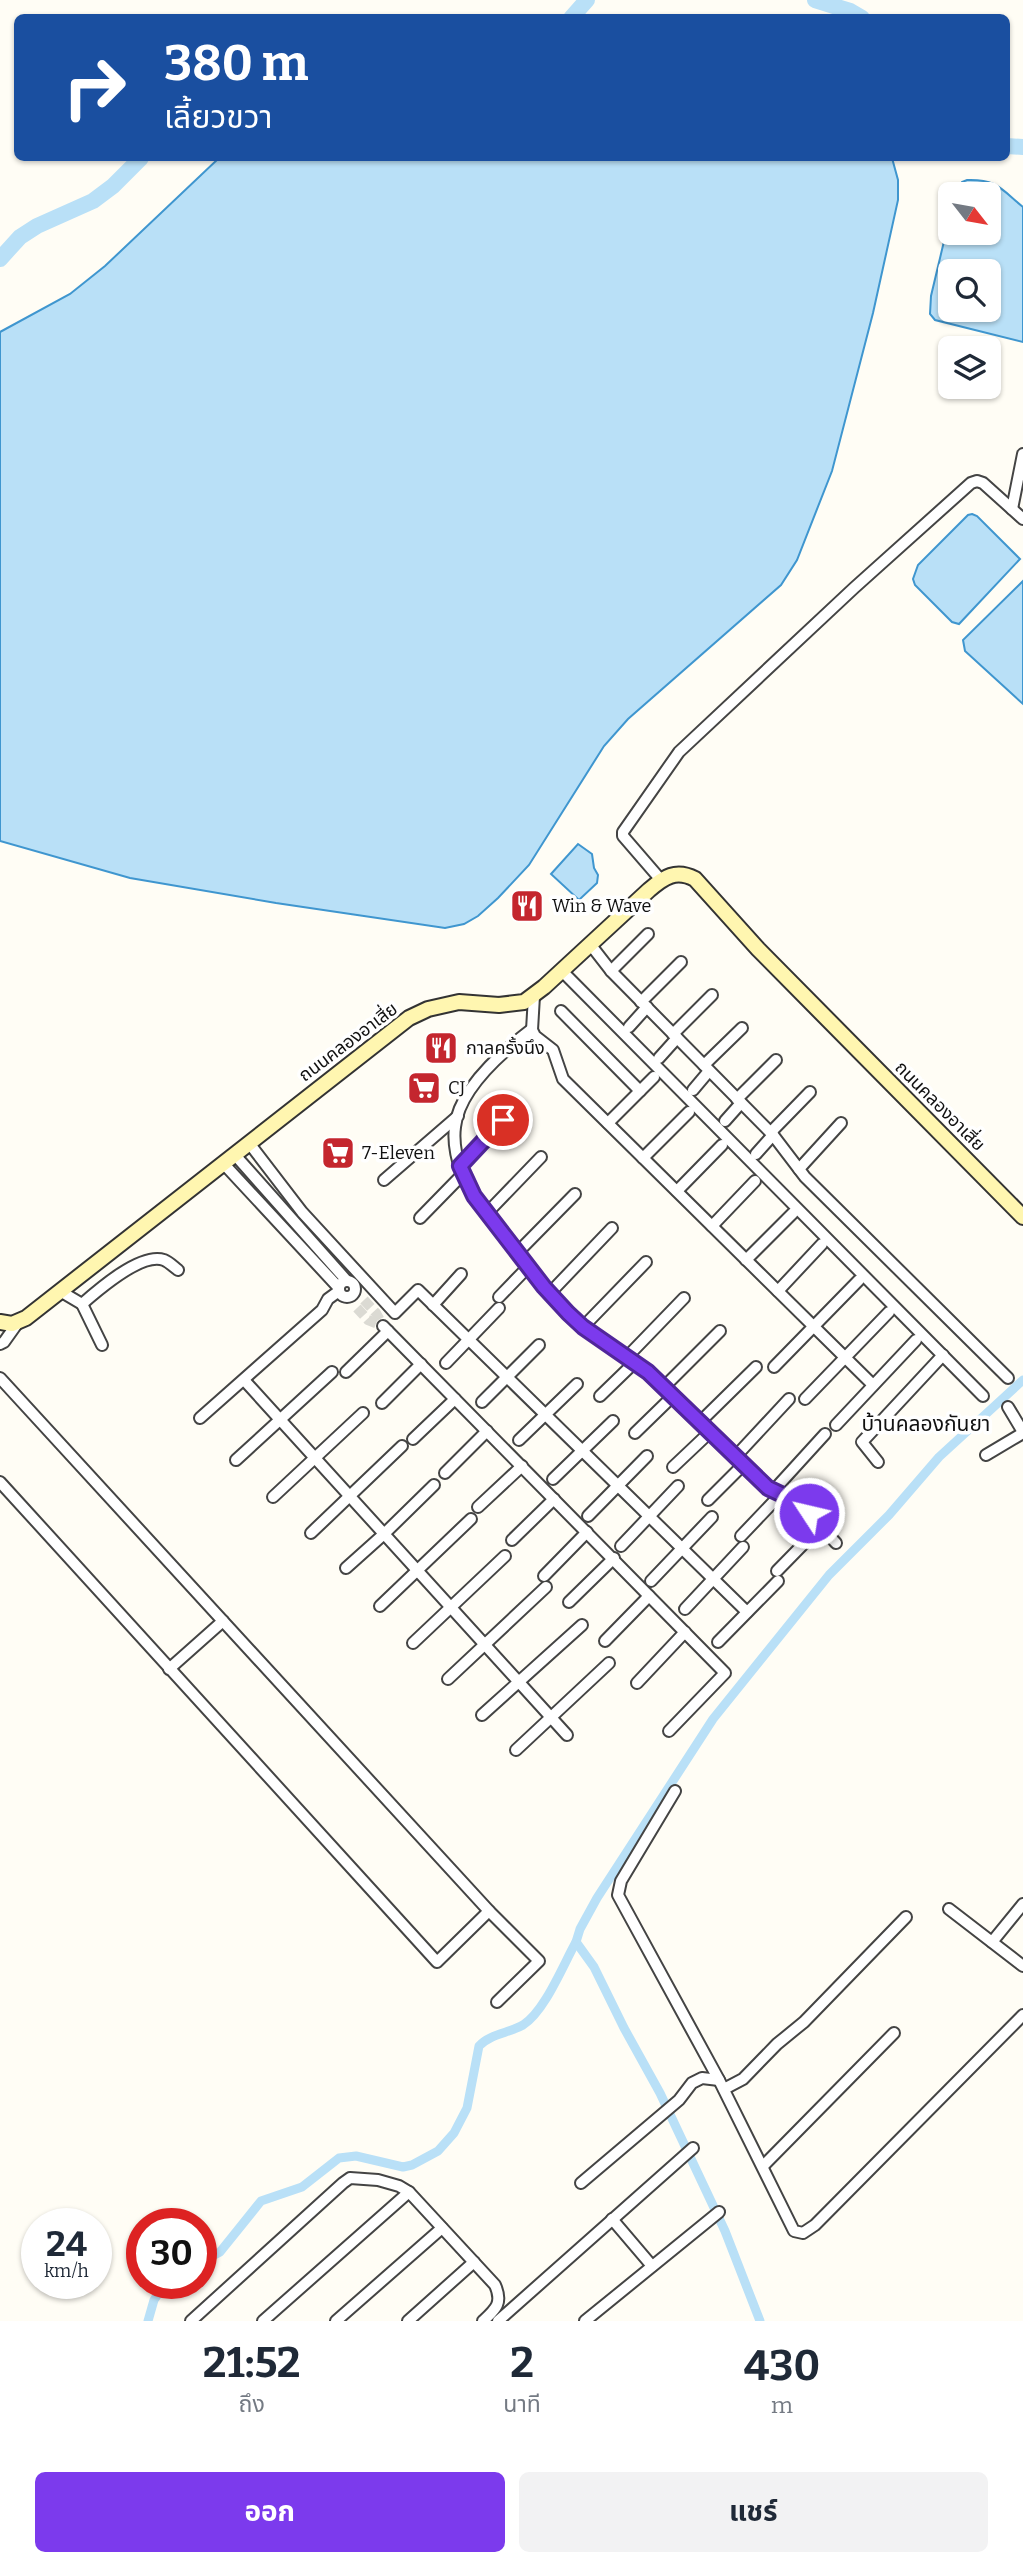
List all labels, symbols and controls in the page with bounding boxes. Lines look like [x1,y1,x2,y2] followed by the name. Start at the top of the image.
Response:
[164,34,308,93] text: 380 m
[49,42,140,133] icon: right
[164,98,272,136] text: เลี้ยวขวา
[938,182,1001,245] north arrow
[938,182,1001,399] map controls
[938,259,1001,322] button: search
[938,336,1001,399] button: layers
[508,887,546,925] restaurant icon: Win & Wave
[552,895,651,917] place label: Win & Wave
[293,996,402,1086] street label: ถนนคลองอาเสี่ย
[422,1029,460,1067] restaurant icon: กาลครั้งนึง
[466,1036,545,1059] place label: กาลครั้งนึง
[891,1055,991,1155] street label: ถนนคลองอาเสี่ย
[405,1069,443,1107] supermarket icon: CJ
[448,1077,465,1099] place label: CJ
[473,1090,533,1150] pin
[484,1101,522,1139] icon: arrive
[319,1134,357,1172] supermarket icon: 7-Eleven
[362,1142,435,1164] place label: 7-Eleven
[862,1411,990,1437] district label: บ้านคลองกันยา
[772,1476,846,1550] position arrow
[126,2208,217,2299] speed limit sign: 30
[46,2223,87,2265] text: 24
[44,2260,89,2282] text: km/h
[203,2338,301,2388] text: 21:52
[510,2338,534,2388] text: 2
[744,2341,820,2391] text: 430
[239,2390,265,2418] text: ถึง
[503,2390,541,2418] text: นาที
[771,2391,793,2419] text: m
[35,2472,505,2552] button: ออก
[519,2472,988,2552] button: แชร์

